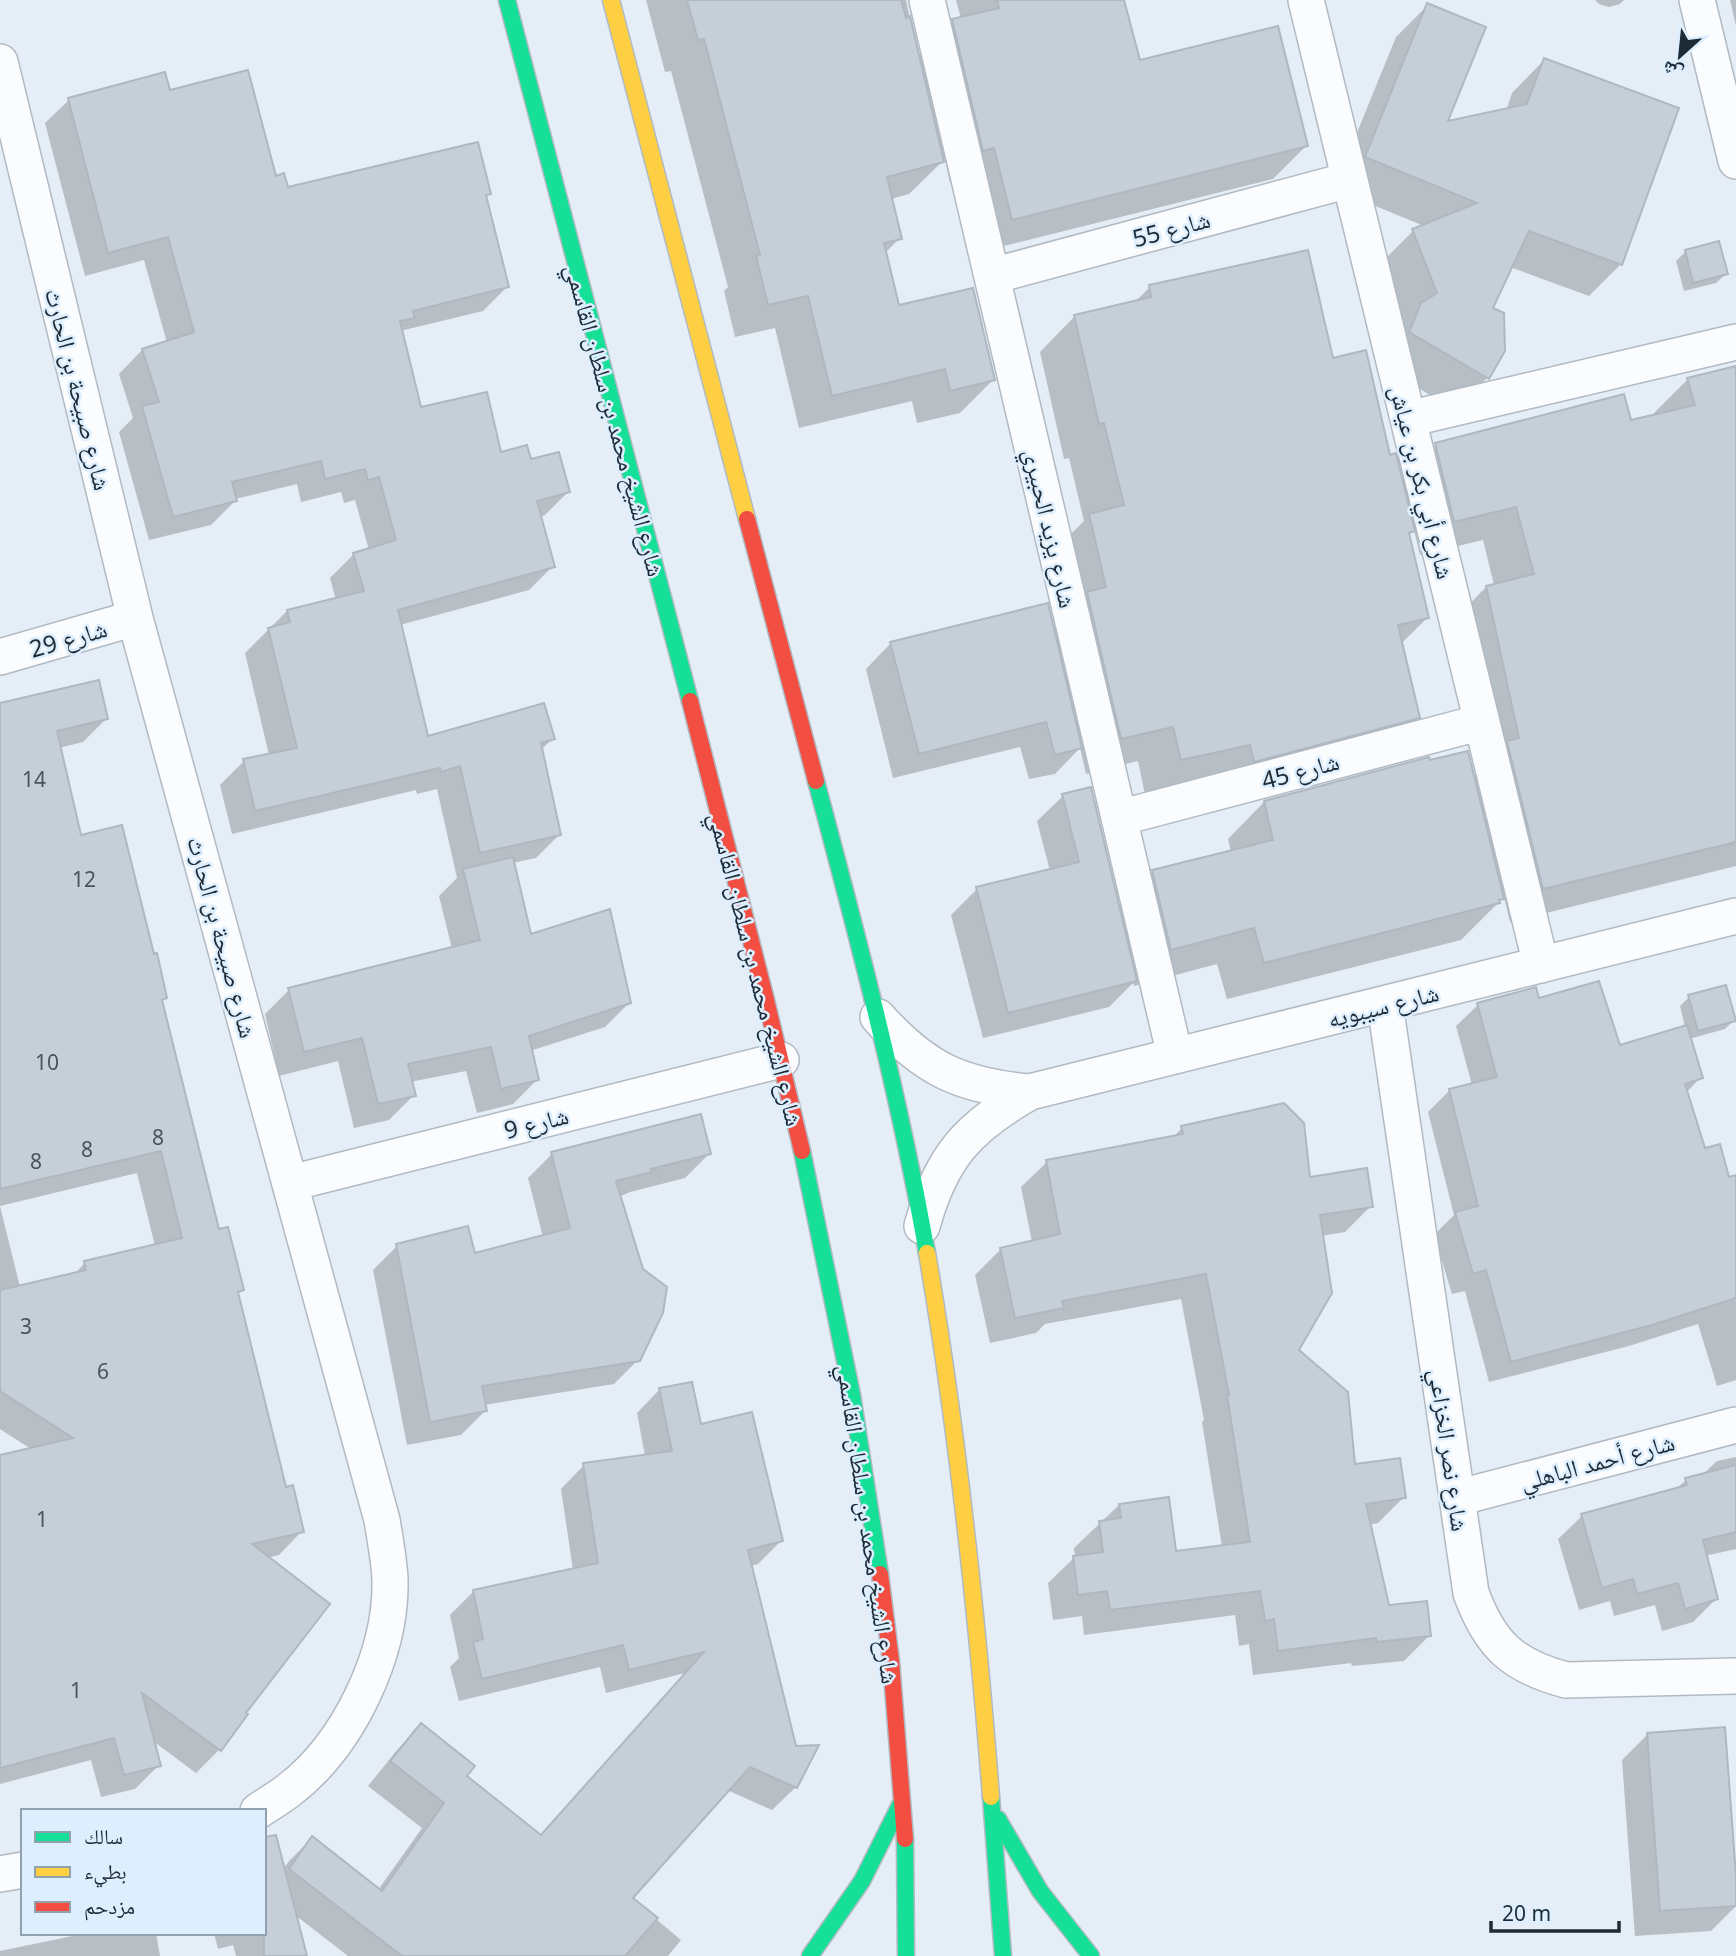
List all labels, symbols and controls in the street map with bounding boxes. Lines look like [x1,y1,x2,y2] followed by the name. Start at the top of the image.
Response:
[1645,21,1715,91] north arrow
[1657,55,1687,87] text: ش
[1128,202,1214,254] street label: شارع 55
[554,260,674,581] street label: شارع الشيخ محمد بن سلطان القاسمي
[38,285,120,493] street label: شارع صبيحة بن الحارث
[1379,382,1463,583] street label: شارع أبي بكر بن عياش
[1013,445,1085,612] street label: شارع يزيد الحبيري
[25,611,111,665] street label: شارع 29
[1257,744,1343,796] street label: شارع 45
[22,765,46,793] house number: 14
[698,809,812,1130] street label: شارع الشيخ محمد بن سلطان القاسمي
[180,833,266,1041] street label: شارع صبيحة بن الحارث
[72,865,96,893] house number: 12
[1324,975,1442,1035] street label: شارع سيبويه
[35,1048,59,1076] house number: 10
[500,1098,572,1146] street label: شارع 9
[152,1123,164,1151] house number: 8
[81,1135,93,1163] house number: 8
[30,1147,42,1175] house number: 8
[20,1312,32,1340] house number: 3
[97,1357,109,1385] house number: 6
[826,1362,908,1686] street label: شارع الشيخ محمد بن سلطان القاسمي
[1418,1367,1478,1534] street label: شارع نصر الخزاعي
[1516,1425,1679,1501] street label: شارع أحمد الباهلي
[36,1505,48,1533] house number: 1
[70,1676,82,1704] house number: 1
[21,1809,266,1935] legend
[84,1822,123,1850] text: سالك
[84,1857,127,1888] text: بطيء
[1491,1890,1619,1934] scale bar
[84,1892,135,1921] text: مزدحم
[1502,1899,1551,1927] text: 20 m

